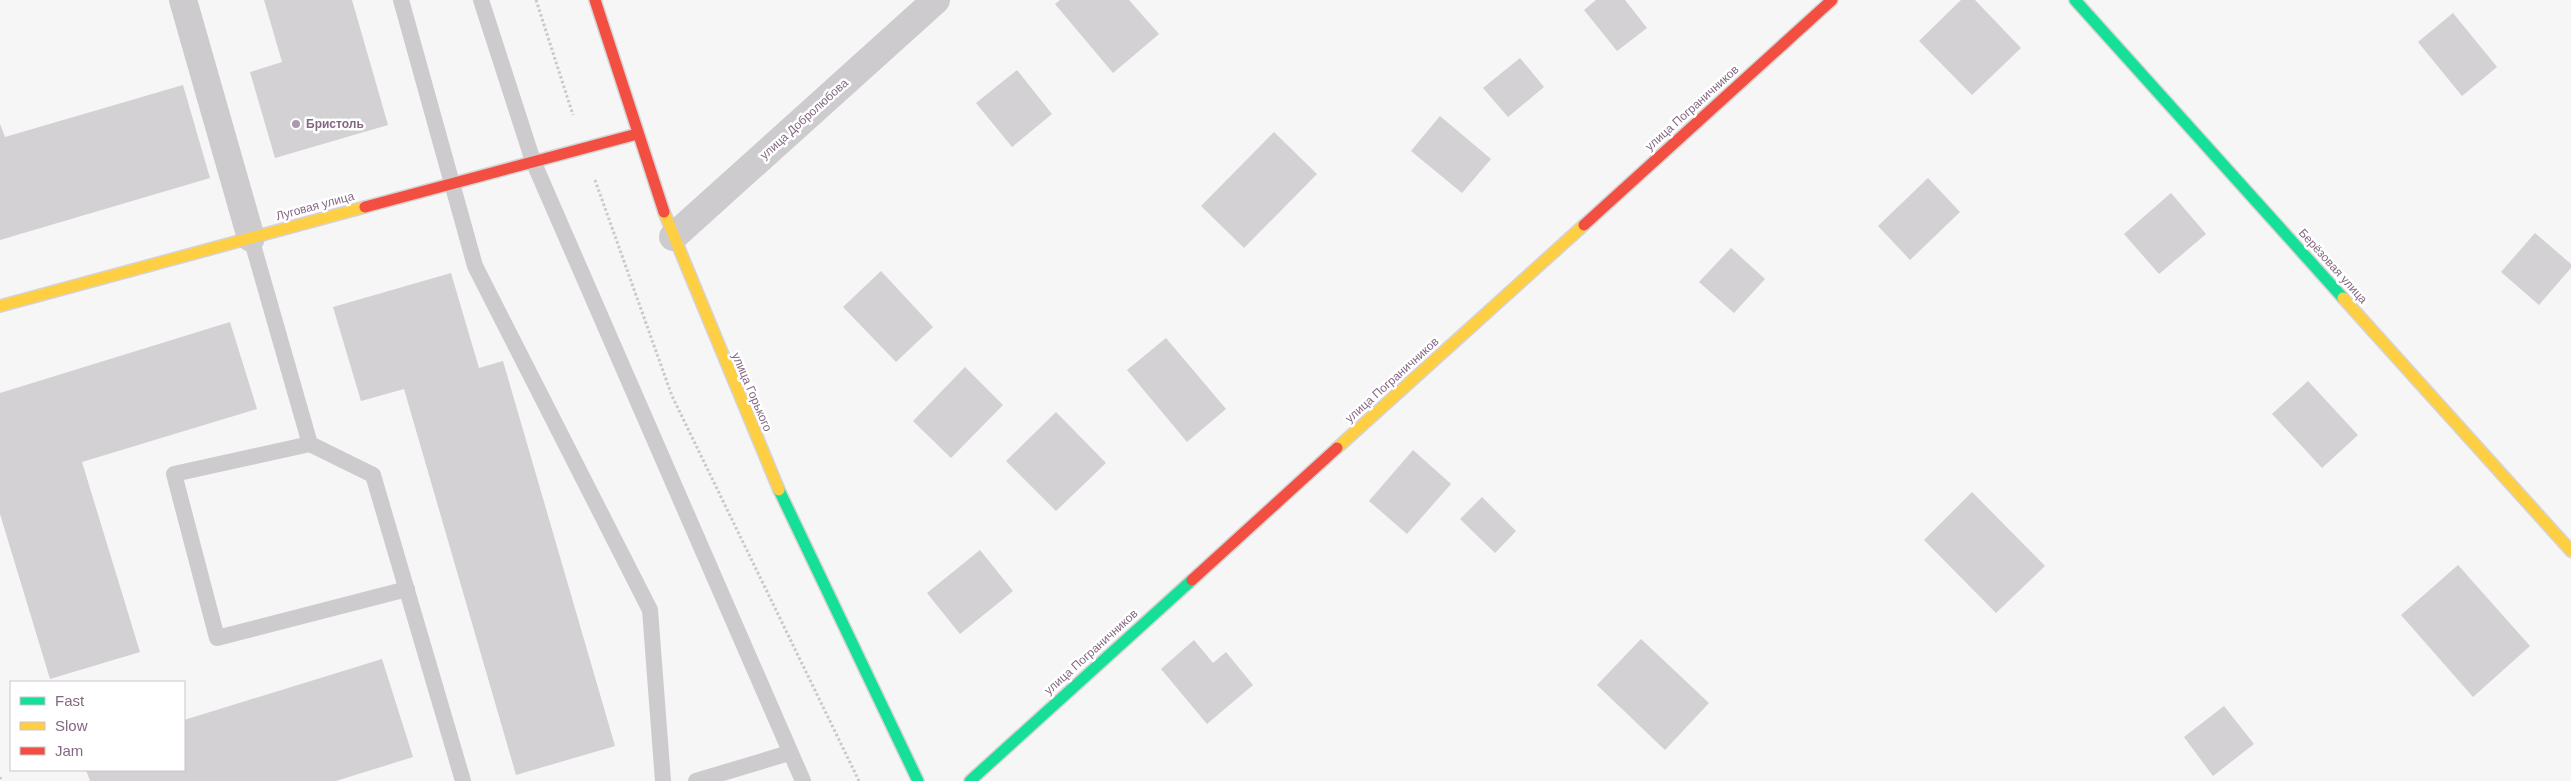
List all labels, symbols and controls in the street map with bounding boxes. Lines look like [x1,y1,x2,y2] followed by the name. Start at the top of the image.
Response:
[1642,62,1742,154] street label: улица Пограничников
[757,76,851,162] street label: улица Добролюбова
[306,117,364,131] place label: Бристоль
[290,118,302,130] marker: Бристоль
[274,189,356,223] street label: Луговая улица
[2296,226,2370,306] street label: Берёзовая улица
[1342,334,1442,426] street label: улица Пограничников
[729,350,775,434] street label: улица Горького
[1041,606,1141,698] street label: улица Пограничников
[10,681,185,771] legend
[55,692,85,709] text: Fast
[55,717,88,734] text: Slow
[55,742,83,759] text: Jam

